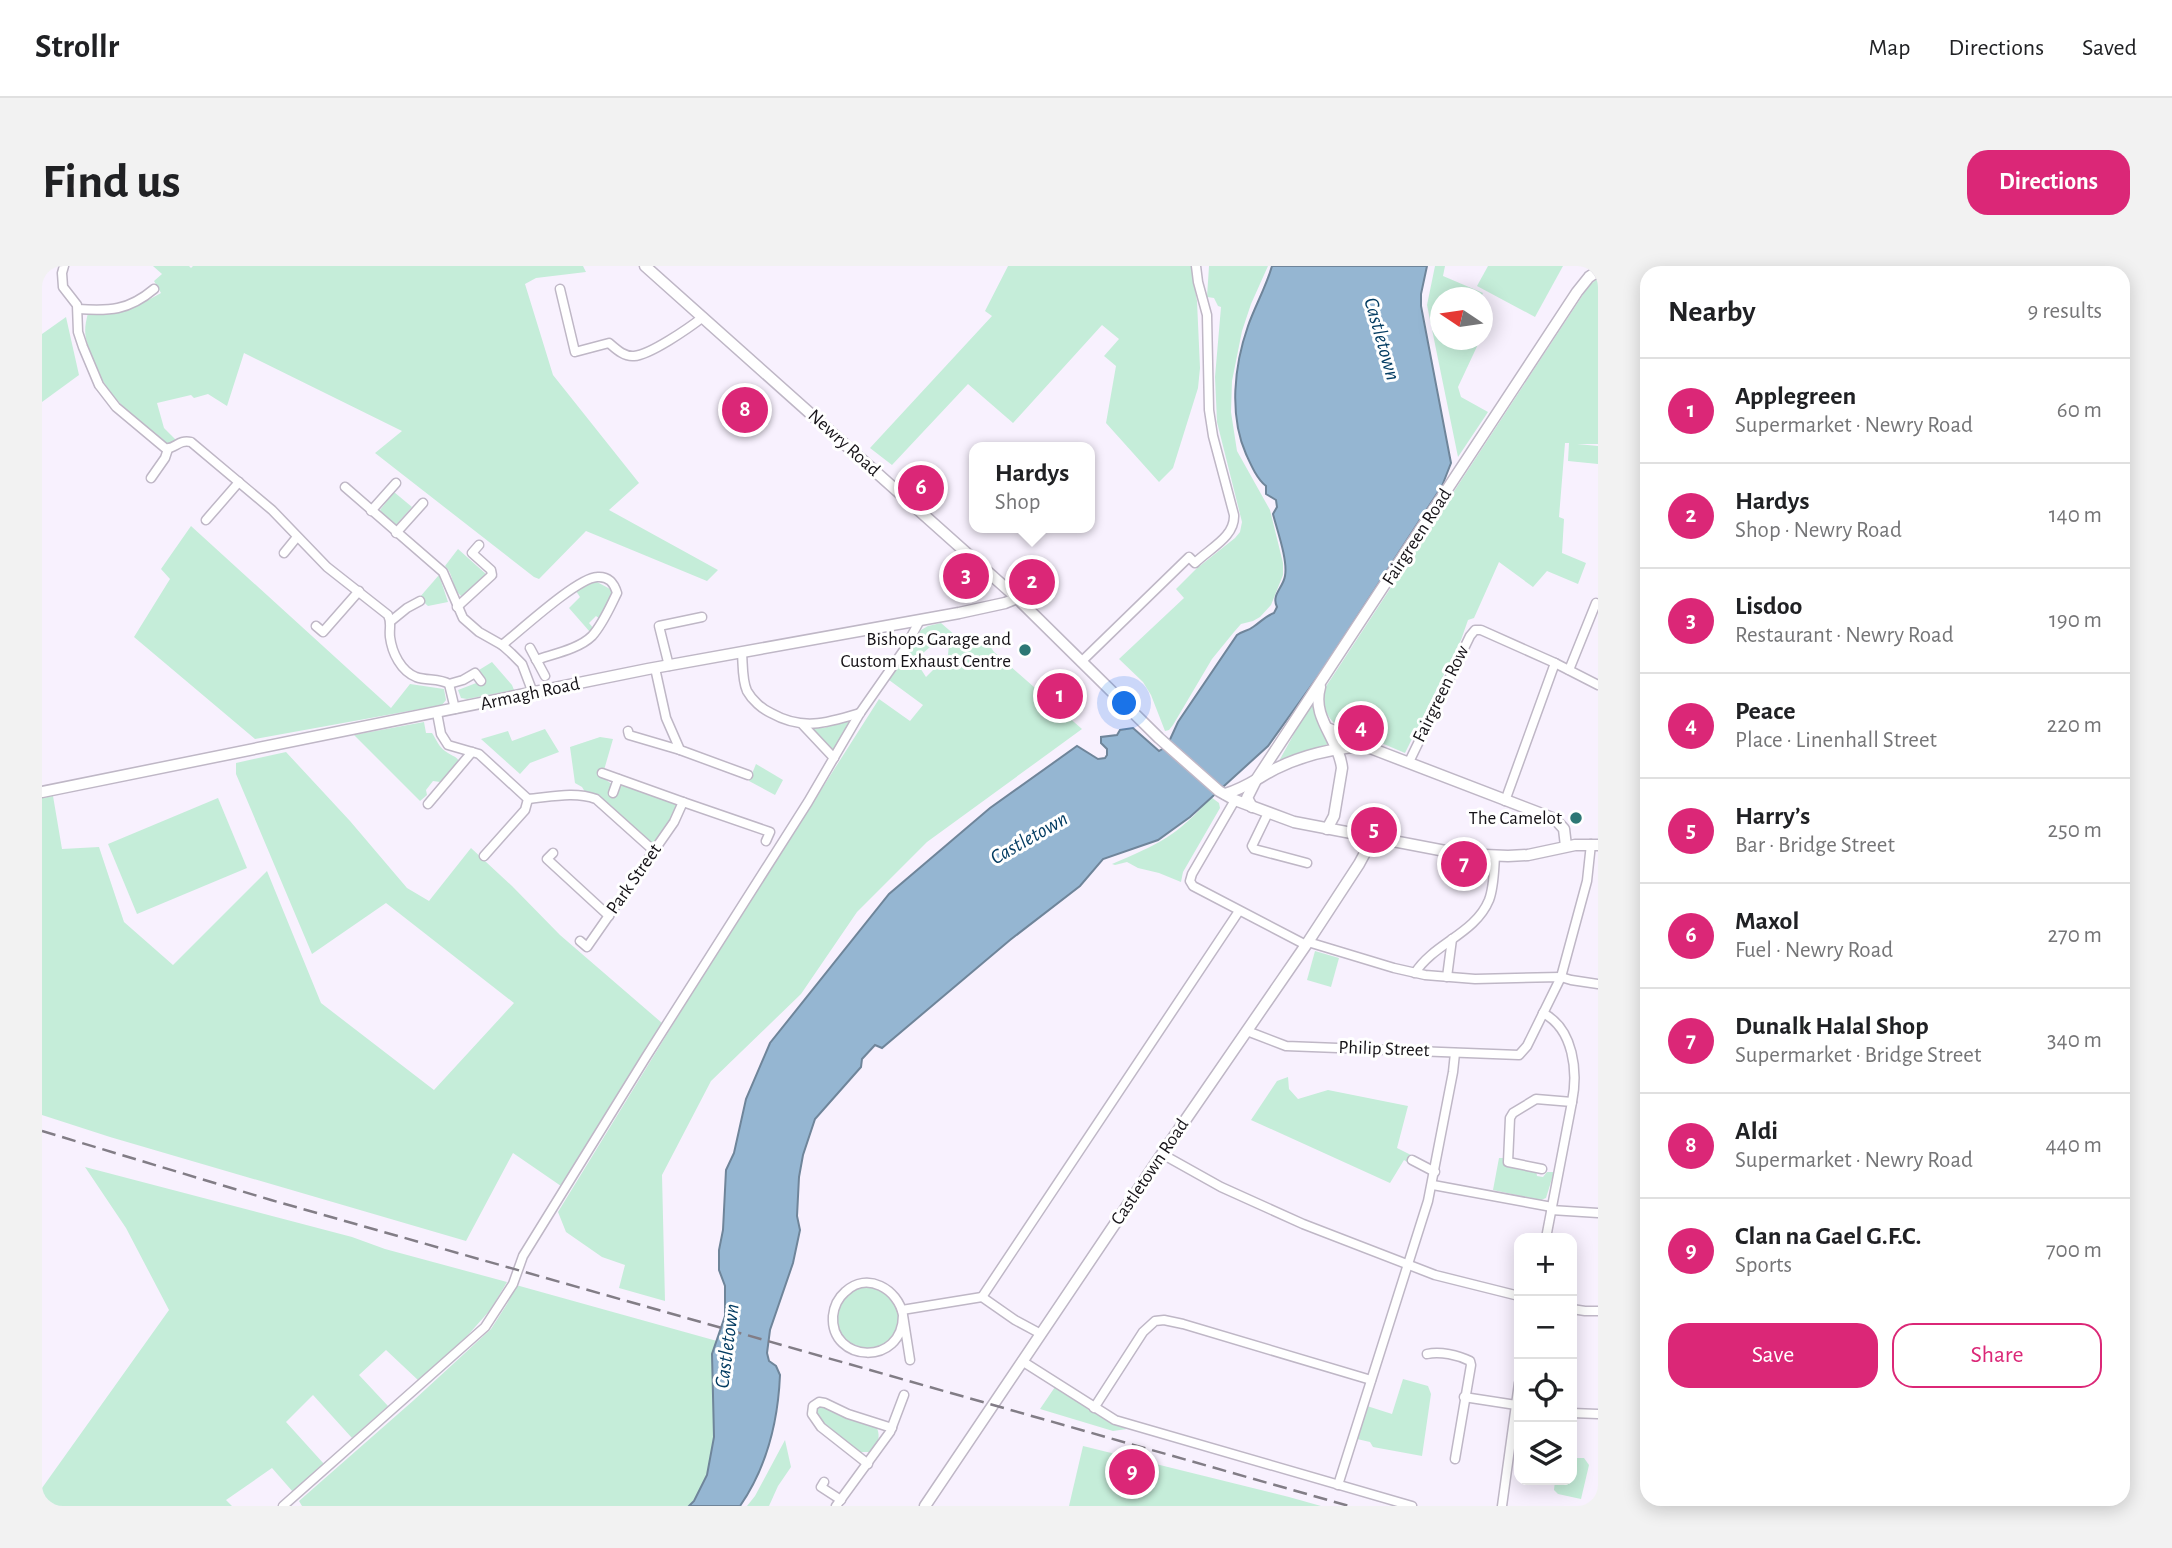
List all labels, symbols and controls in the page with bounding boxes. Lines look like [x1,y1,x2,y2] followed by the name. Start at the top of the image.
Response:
[35,31,119,64] text: Strollr
[1868,36,1910,60] text: Map
[1948,36,2044,60] text: Directions
[2082,36,2137,60] text: Saved
[1967,150,2130,215] button: Directions
[42,158,181,207] text: Find us
[1430,287,1493,350] north arrow
[1360,295,1404,383] water label: Castletown
[1668,297,1756,327] text: Nearby
[2028,300,2102,323] text: 9 results
[1735,383,1856,409] text: Applegreen
[722,384,768,436] pin: 8
[1687,399,1695,422] text: 1
[2057,399,2102,422] text: 60 m
[804,406,884,480] street label: Newry Road
[1735,414,1973,437] text: Supermarket · Newry Road
[969,442,1095,533] popup
[995,460,1069,486] text: Hardys
[898,462,944,514] pin: 6
[1379,485,1455,589] street label: Fairgreen Road
[1735,488,1809,514] text: Hardys
[995,491,1040,514] text: Shop
[1686,504,1696,527] text: 2
[2049,504,2102,527] text: 140 m
[1735,519,1902,542] text: Shop · Newry Road
[943,550,989,602] pin: 3
[1009,556,1055,608] pin: 2
[1735,593,1802,619] text: Lisdoo
[1686,609,1696,632] text: 3
[2049,609,2102,632] text: 190 m
[1735,624,1954,647] text: Restaurant · Newry Road
[840,630,1011,671] place label: Bishops Garage and Custom Exhaust Centre
[1017,642,1033,658] marker: Bishops Garage and Custom Exhaust Centre
[1409,643,1473,745] street label: Fairgreen Row
[1037,670,1083,722] pin: 1
[479,674,582,714] street label: Armagh Road
[1107,686,1141,720] your location
[1735,698,1796,724] text: Peace
[1338,702,1384,754] pin: 4
[1685,714,1697,737] text: 4
[2047,714,2102,737] text: 220 m
[1735,729,1937,752] text: Place · Linenhall Street
[1735,803,1810,829] text: Harry’s
[1351,804,1397,856] pin: 5
[987,808,1071,868] water label: Castletown
[1469,809,1562,828] place label: The Camelot
[1568,810,1584,826] marker: The Camelot
[1686,819,1696,842] text: 5
[2048,819,2102,842] text: 250 m
[1735,834,1895,857] text: Bar · Bridge Street
[1441,838,1487,890] pin: 7
[603,841,665,917] street label: Park Street
[1735,908,1799,934] text: Maxol
[1685,924,1697,947] text: 6
[2048,924,2102,947] text: 270 m
[1735,939,1893,962] text: Fuel · Newry Road
[1735,1013,1929,1039] text: Dunalk Halal Shop
[1686,1029,1696,1052] text: 7
[2047,1029,2102,1052] text: 340 m
[1338,1038,1430,1060] street label: Philip Street
[1735,1044,1981,1067] text: Supermarket · Bridge Street
[1108,1115,1193,1229] street label: Castletown Road
[1735,1118,1778,1144] text: Aldi
[1685,1134,1697,1157] text: 8
[2046,1134,2102,1157] text: 440 m
[1735,1149,1973,1172] text: Supermarket · Newry Road
[1735,1223,1921,1249] text: Clan na Gael G.F.C.
[1514,1233,1577,1485] map controls
[1514,1233,1577,1296] button: +
[1685,1239,1697,1262] text: 9
[2046,1239,2102,1262] text: 700 m
[1735,1254,1792,1277] text: Sports
[1514,1296,1577,1359] button: −
[711,1302,743,1390] water label: Castletown
[1668,1323,1878,1388] button: Save
[1892,1323,2102,1388] button: Share
[1514,1359,1577,1422] button: locate
[1514,1422,1577,1485] button: layers
[1109,1446,1155,1498] pin: 9

